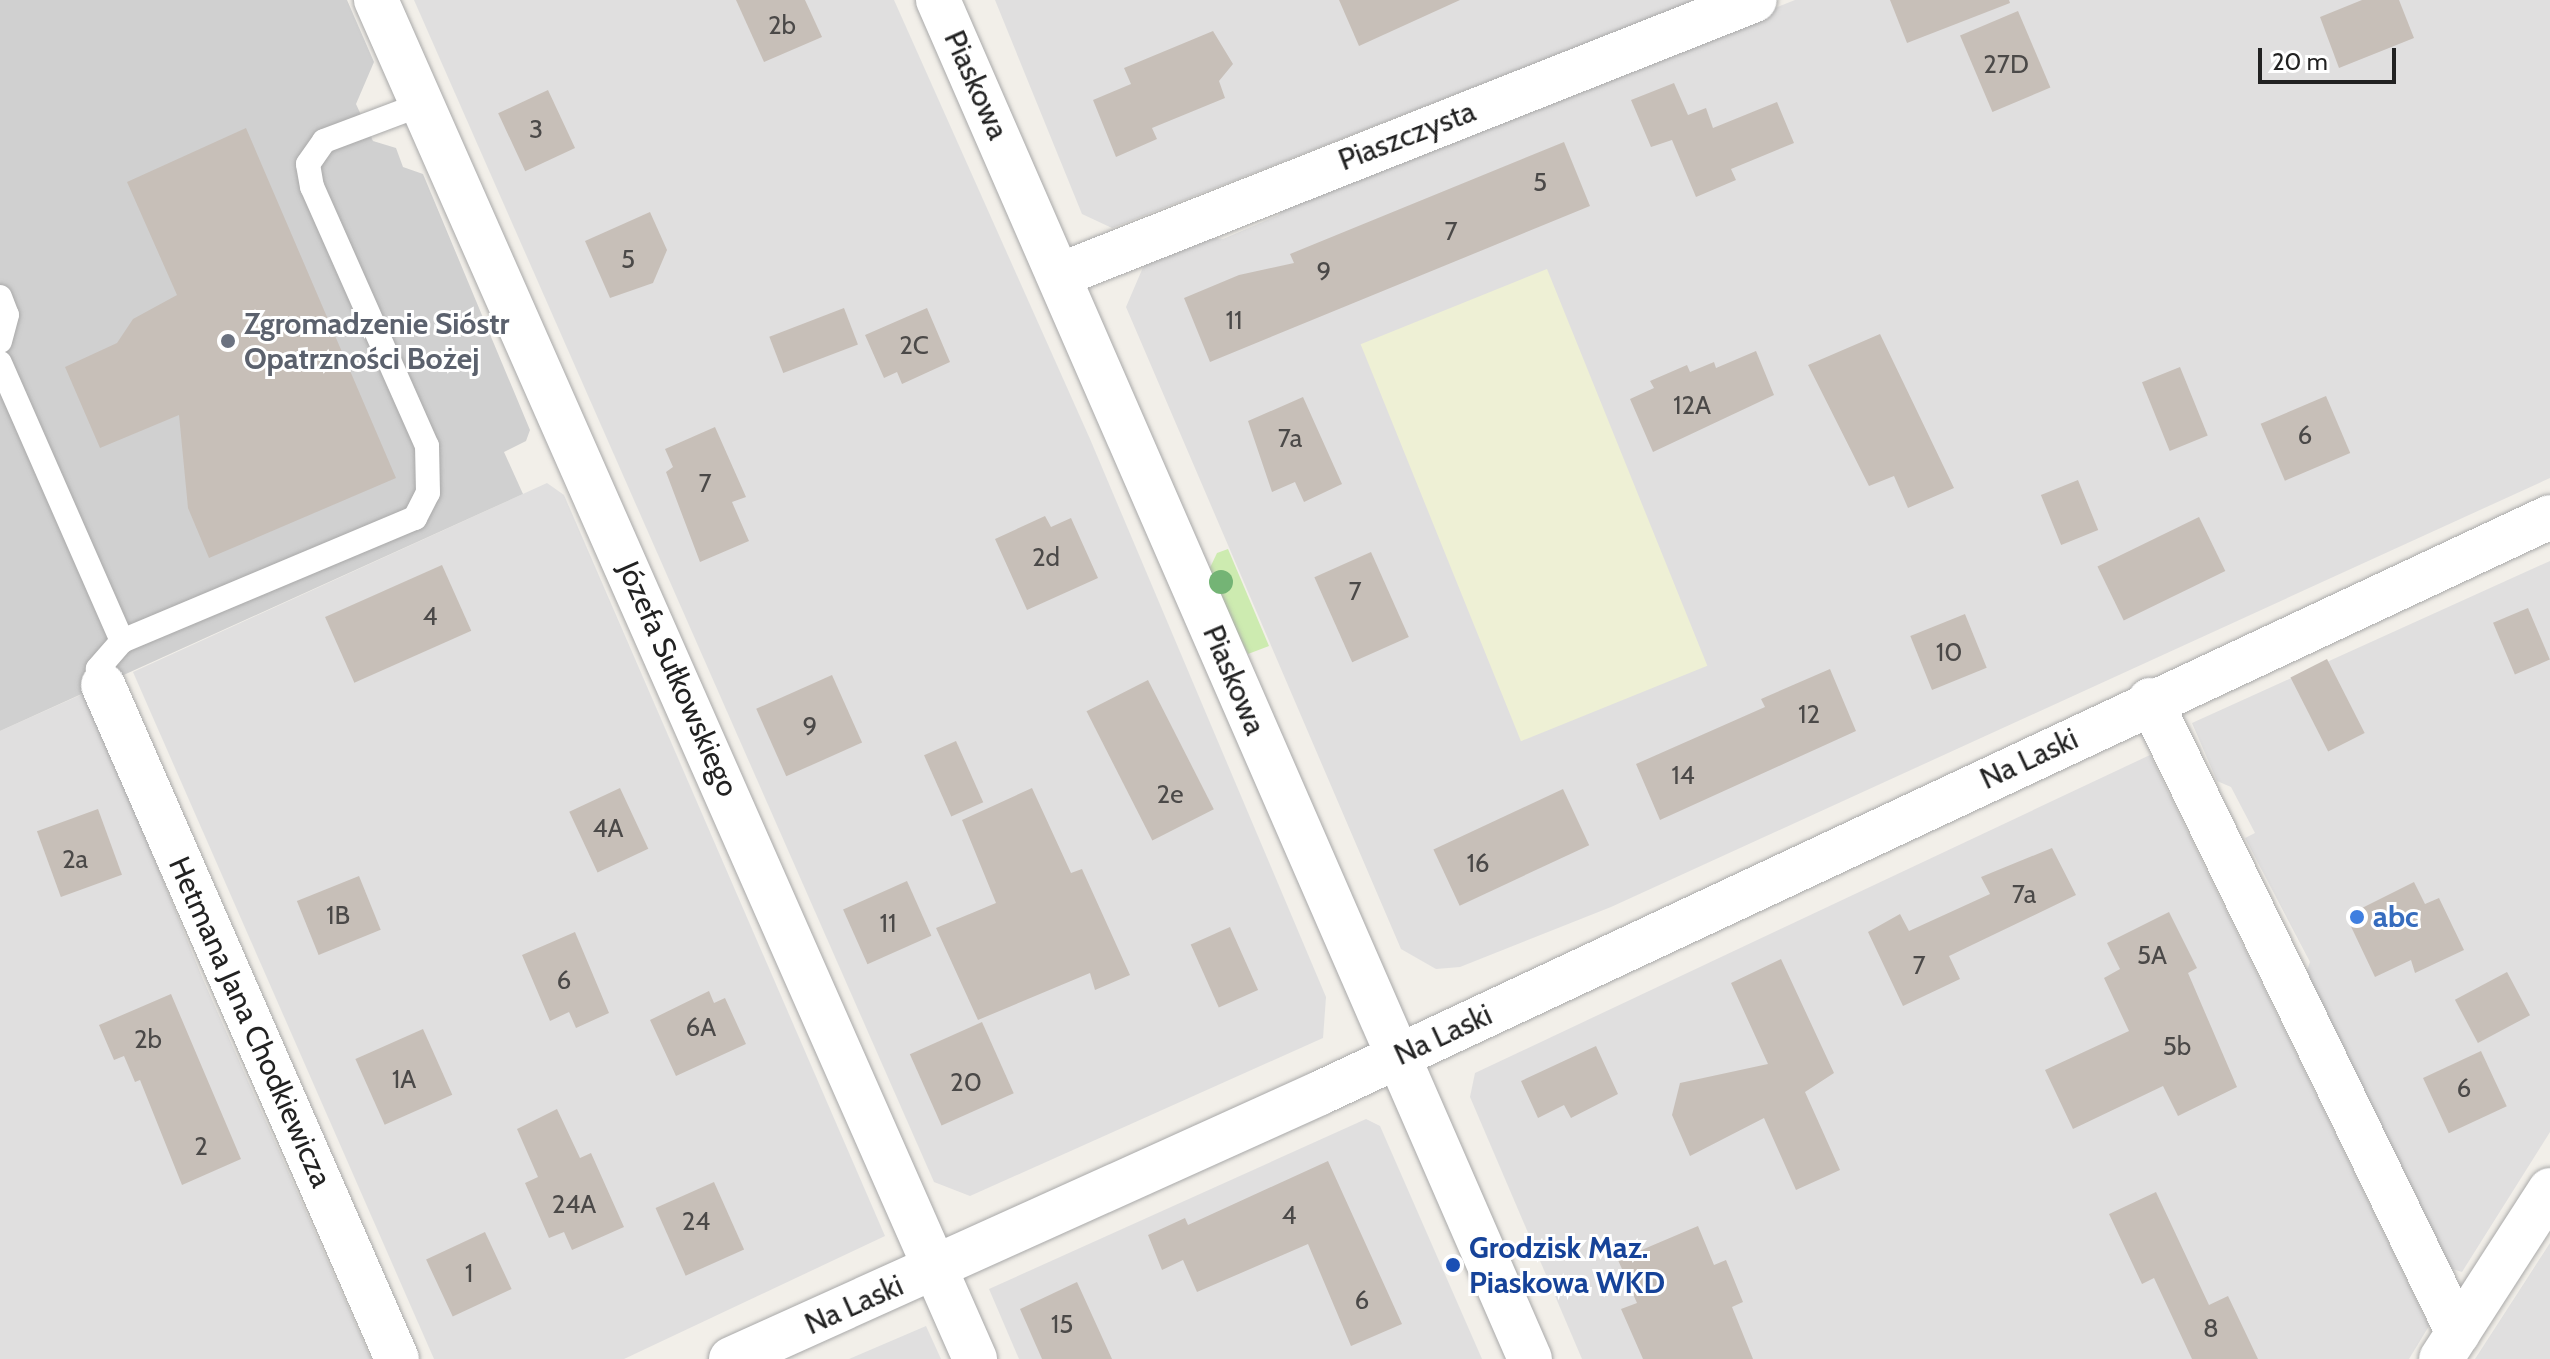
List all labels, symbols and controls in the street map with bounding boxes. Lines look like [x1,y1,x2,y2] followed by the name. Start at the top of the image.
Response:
[768,10,796,42] house number: 2b
[936,25,1016,145] street label: Piaskowa
[2262,32,2400,82] scale bar
[2272,47,2328,76] text: 20 m
[1983,49,2029,81] house number: 27D
[1333,93,1481,179] street label: Piaszczysta
[529,114,543,146] house number: 3
[1533,167,1547,199] house number: 5
[1444,216,1458,248] house number: 7
[621,244,635,276] house number: 5
[1317,256,1331,288] house number: 9
[1226,305,1242,337] house number: 11
[244,306,509,376] place label: Zgromadzenie Sióstr Opatrzności Bożej
[899,330,929,362] house number: 2C
[219,332,237,350] marker: Zgromadzenie Sióstr Opatrzności Bożej
[1673,390,1711,422] house number: 12A
[2298,420,2312,452] house number: 6
[1278,423,1302,455] house number: 7a
[698,468,712,500] house number: 7
[1032,542,1060,574] house number: 2d
[610,556,746,802] street label: Józefa Sułkowskiego
[1348,576,1362,608] house number: 7
[422,601,438,633] house number: 4
[1195,620,1273,740] street label: Piaskowa
[1936,637,1962,669] house number: 10
[1798,699,1820,731] house number: 12
[803,711,817,743] house number: 9
[1974,721,2084,797] street label: Na Laski
[1671,760,1695,792] house number: 14
[1157,779,1183,811] house number: 2e
[592,813,624,845] house number: 4A
[62,844,88,876] house number: 2a
[1466,848,1490,880] house number: 16
[161,851,339,1193] street label: Hetmana Jana Chodkiewicza
[2012,879,2036,911] house number: 7a
[2373,899,2419,935] place label: abc
[326,900,350,932] house number: 1B
[880,908,896,940] house number: 11
[2348,908,2366,926] marker: abc
[2137,940,2167,972] house number: 5A
[1912,950,1926,982] house number: 7
[557,965,571,997] house number: 6
[1388,997,1498,1073] street label: Na Laski
[686,1012,716,1044] house number: 6A
[134,1024,162,1056] house number: 2b
[2163,1031,2191,1063] house number: 5b
[392,1064,416,1096] house number: 1A
[950,1067,982,1099] house number: 20
[2457,1073,2471,1105] house number: 6
[194,1131,208,1163] house number: 2
[552,1189,596,1221] house number: 24A
[1281,1200,1297,1232] house number: 4
[682,1206,710,1238] house number: 24
[1469,1230,1665,1300] place label: Grodzisk Maz. Piaskowa WKD
[1444,1256,1462,1274] marker: Grodzisk Maz. Piaskowa WKD
[465,1258,473,1290] house number: 1
[799,1267,909,1343] street label: Na Laski
[1355,1285,1369,1317] house number: 6
[1051,1309,1073,1341] house number: 15
[2203,1313,2219,1345] house number: 8

